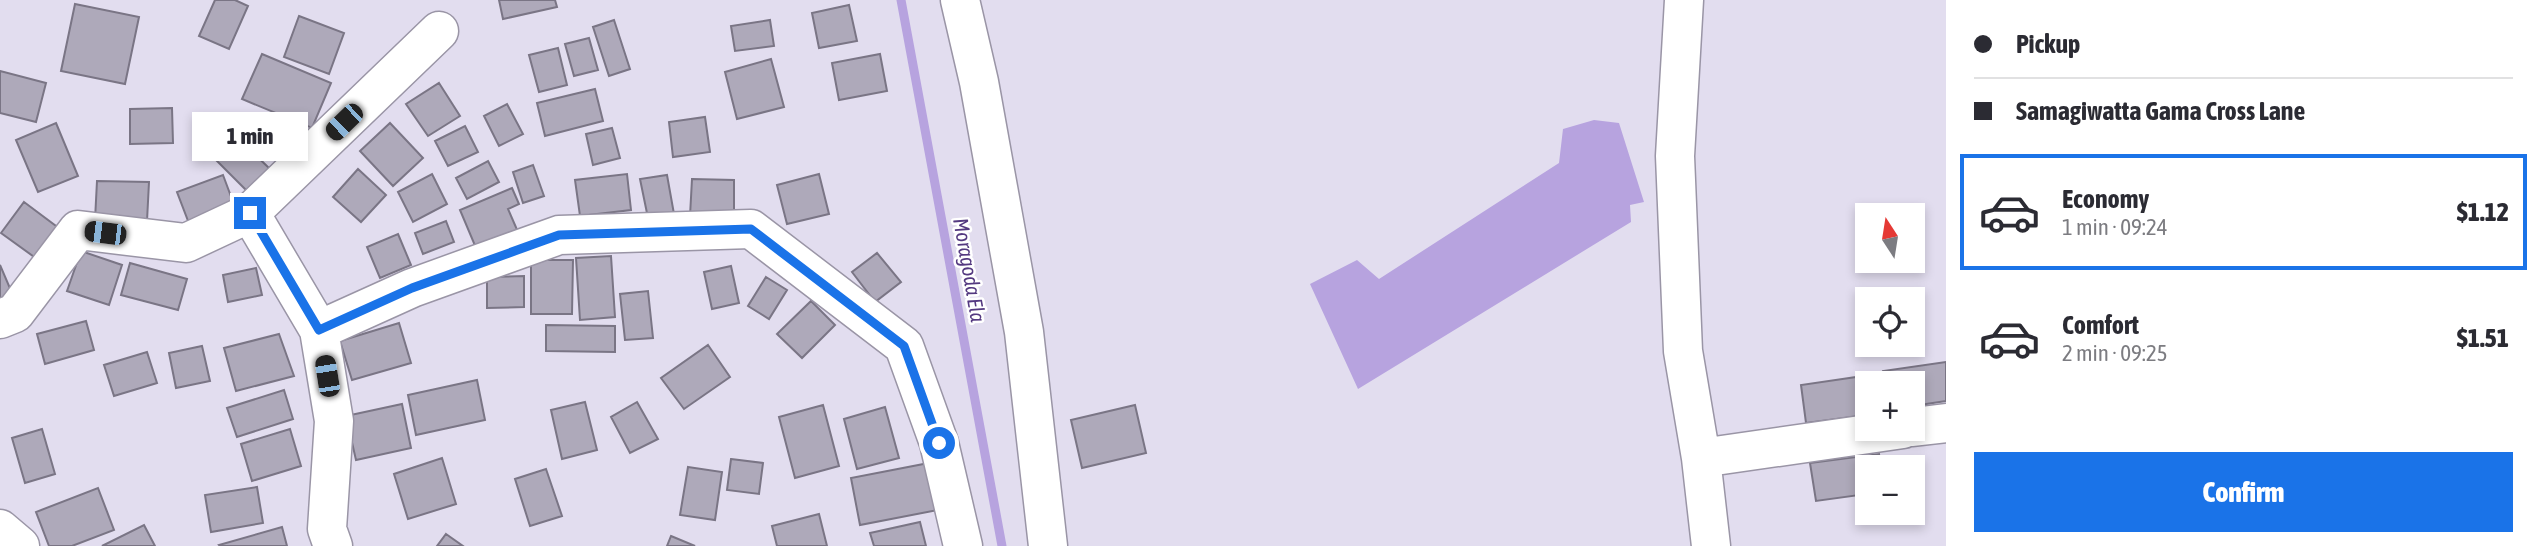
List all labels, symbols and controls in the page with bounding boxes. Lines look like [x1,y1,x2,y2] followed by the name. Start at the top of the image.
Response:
[2016,29,2080,59] text: Pickup
[2016,96,2305,126] text: Samagiwatta Gama Cross Lane
[322,100,367,144] car
[192,111,308,160] callout: 1 min
[227,123,273,149] text: 1 min
[1978,181,2041,244] icon: car
[2062,184,2149,214] text: Economy
[234,197,266,229] route end
[2457,197,2509,227] text: $1.12
[1855,203,1925,273] north arrow
[1855,203,1925,525] map controls
[2062,214,2168,240] text: 1 min · 09:24
[949,216,991,324] water label: Moragoda Ela
[83,220,128,246] car
[1855,287,1925,357] button: locate
[1978,307,2041,370] icon: car
[2062,310,2139,340] text: Comfort
[2457,323,2509,353] text: $1.51
[2062,340,2168,366] text: 2 min · 09:25
[314,354,341,398] car
[1855,371,1925,441] button: +
[923,427,955,459] route start
[1974,452,2513,532] button: Confirm
[1855,455,1925,525] button: −

